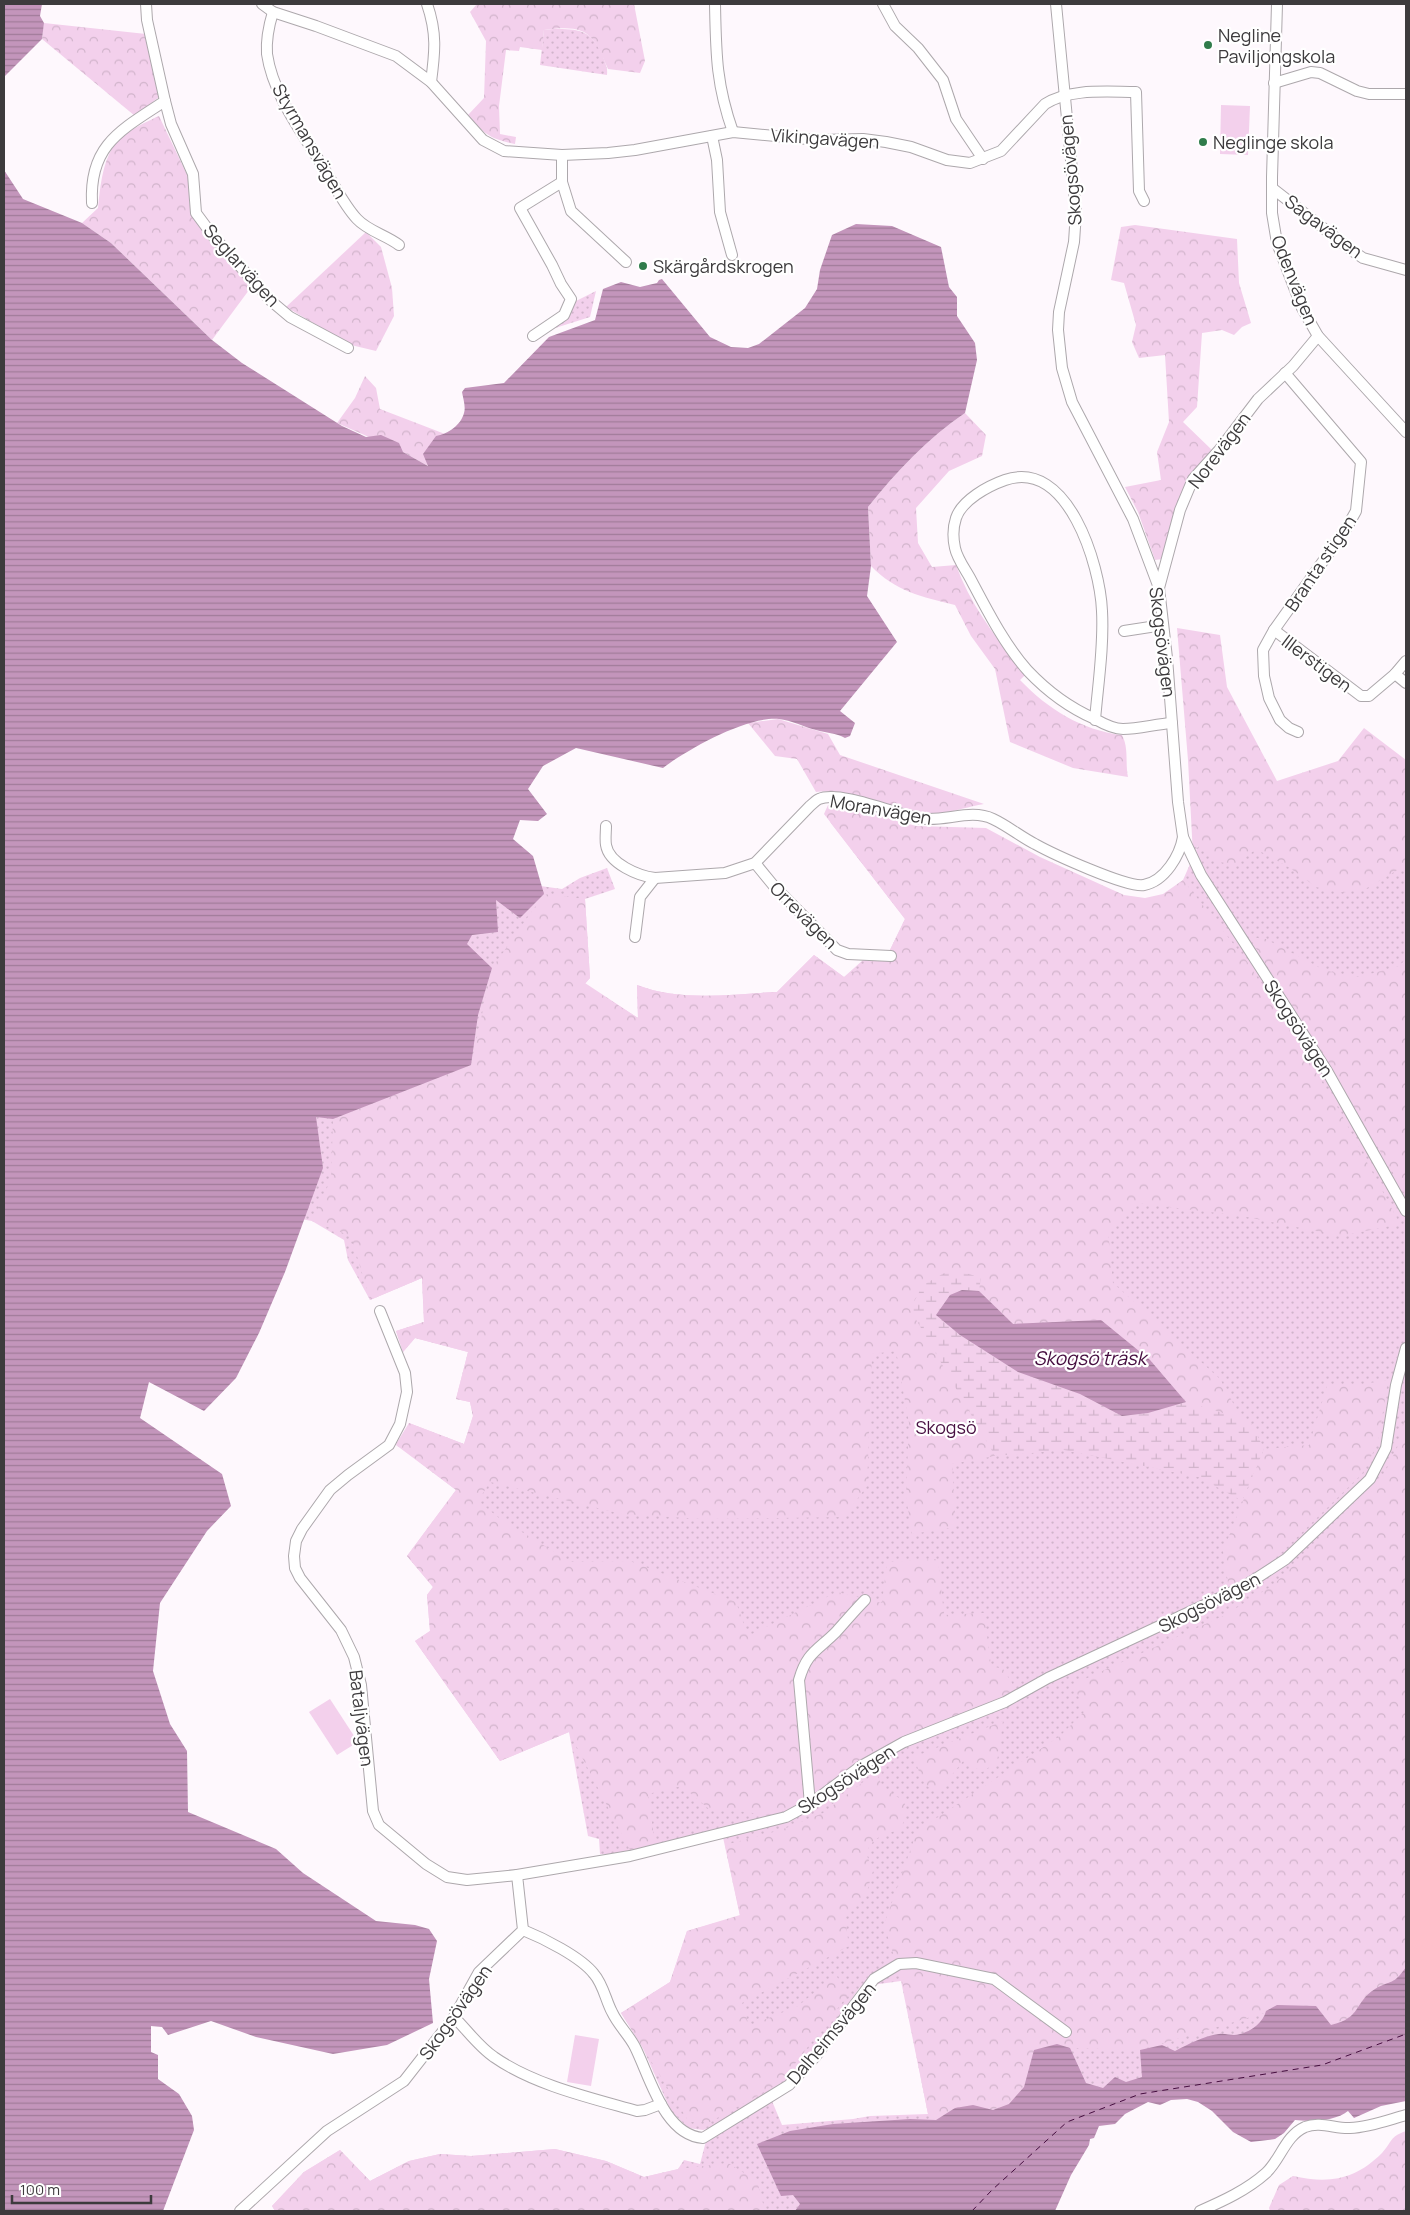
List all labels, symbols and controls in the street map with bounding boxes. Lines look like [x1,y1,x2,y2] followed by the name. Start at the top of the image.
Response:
[1218,23,1335,68] place label: Negline Paviljongskola
[1202,39,1214,51] marker: Negline Paviljongskola
[267,79,353,203] street label: Styrmansvägen
[1053,114,1087,226] street label: Skogsövägen
[770,122,880,154] street label: Vikingavägen
[1213,130,1333,154] place label: Neglinge skola
[1197,136,1209,148] marker: Neglinge skola
[1280,189,1368,263] street label: Sagavägen
[199,219,285,311] street label: Seglarvägen
[1266,232,1324,328] street label: Odenvägen
[653,254,794,278] place label: Skärgårdskrogen
[637,260,649,272] marker: Skärgårdskrogen
[1182,407,1256,493] street label: Norevägen
[1279,510,1361,616] street label: Branta stigen
[1144,585,1182,699] street label: Skogsövägen
[1277,629,1357,697] street label: Illerstigen
[828,788,934,830] street label: Moranvägen
[765,876,843,954] street label: Orrevägen
[1259,975,1339,1081] street label: Skogsövägen
[1034,1345,1149,1371] water label: Skogsö träsk
[915,1415,977,1439] park label: Skogsö
[1154,1566,1264,1638] street label: Skogsövägen
[344,1668,380,1768] street label: Bataljvägen
[793,1739,899,1819] street label: Skogsövägen
[413,1960,497,2064] street label: Skogsövägen
[781,1977,881,2089] street label: Dalheimsvägen
[12,2172,151,2204] scale bar
[20,2179,60,2200] text: 100 m

